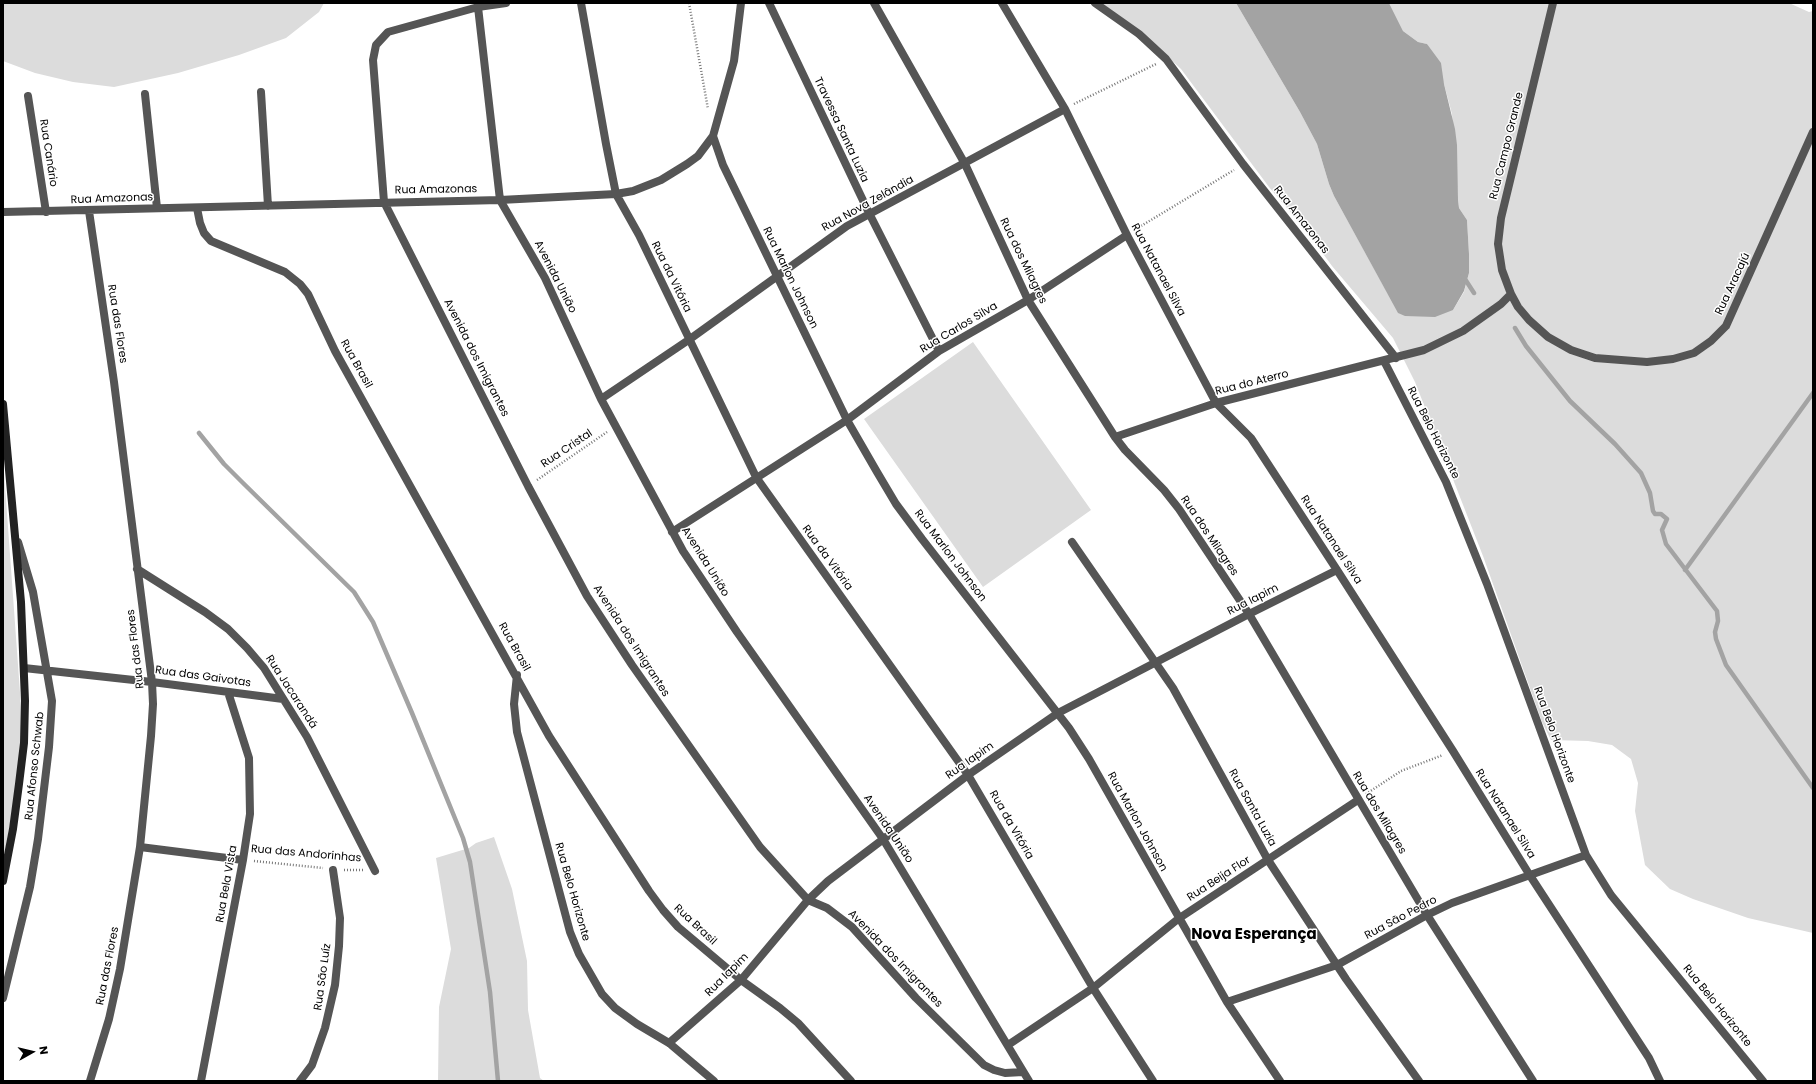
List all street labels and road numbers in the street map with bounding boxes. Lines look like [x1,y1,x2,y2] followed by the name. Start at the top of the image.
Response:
[811,75,871,185] street label: Travessa Santa Luzia
[1487,91,1527,201] street label: Rua Campo Grande
[36,118,60,188] street label: Rua Canário
[820,173,916,235] street label: Rua Nova Zelândia
[395,183,477,197] street label: Rua Amazonas
[1270,183,1332,257] street label: Rua Amazonas
[71,191,153,207] street label: Rua Amazonas
[997,216,1049,306] street label: Rua dos Milagres
[1128,221,1188,319] street label: Rua Natanael Silva
[760,225,820,331] street label: Rua Marlon Johnson
[531,239,579,315] street label: Avenida União
[648,239,694,315] street label: Rua da Vitória
[1713,251,1753,317] street label: Rua Aracajú
[104,284,130,364] street label: Rua das Flores
[441,297,511,419] street label: Avenida dos Imigrantes
[918,300,1000,356] street label: Rua Carlos Silva
[337,337,375,391] street label: Rua Brasil
[1214,368,1290,398] street label: Rua do Aterro
[1404,385,1462,481] street label: Rua Belo Horizonte
[539,427,595,471] street label: Rua Cristal
[1177,493,1241,579] street label: Rua dos Milagres
[1297,493,1365,587] street label: Rua Natanael Silva
[911,507,989,605] street label: Rua Marlon Johnson
[799,523,855,593] street label: Rua da Vitória
[678,525,732,599] street label: Avenida União
[1225,581,1281,619] street label: Rua Iapim
[590,583,672,699] street label: Avenida dos Imigrantes
[125,609,147,689] street label: Rua das Flores
[495,620,533,674] street label: Rua Brasil
[262,653,320,731] street label: Rua Jacarandá
[154,664,252,690] street label: Rua das Gaivotas
[1530,685,1578,785] street label: Rua Belo Horizonte
[23,711,47,821] street label: Rua Afonso Schwab
[943,740,997,782] street label: Rua Iapim
[1225,767,1279,849] street label: Rua Santa Luzia
[1472,767,1538,861] street label: Rua Natanael Silva
[1349,769,1409,857] street label: Rua dos Milagres
[1104,770,1170,874] street label: Rua Marlon Johnson
[986,788,1036,862] street label: Rua da Vitória
[860,792,916,866] street label: Avenida União
[552,841,592,943] street label: Rua Belo Horizonte
[250,843,362,865] street label: Rua das Andorinhas
[214,844,240,924] street label: Rua Bela Vista
[1185,854,1253,904] street label: Rua Beija Flor
[1363,893,1439,943] street label: Rua São Pedro
[671,902,719,948] street label: Rua Brasil
[845,908,945,1010] street label: Avenida dos Imigrantes
[94,926,122,1006] street label: Rua das Flores
[312,943,334,1011] street label: Rua São Luíz
[703,951,751,999] street label: Rua Iapim
[1680,962,1754,1050] street label: Rua Belo Horizonte

